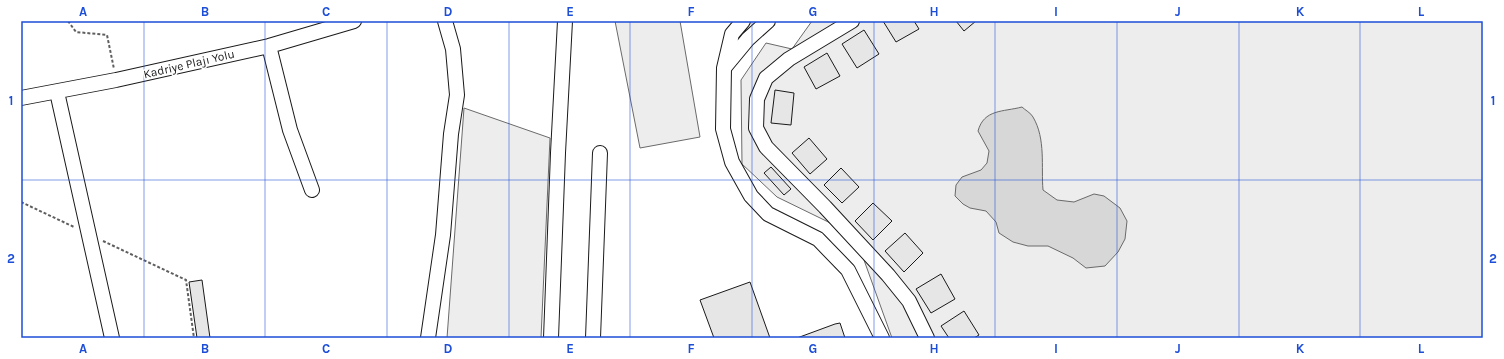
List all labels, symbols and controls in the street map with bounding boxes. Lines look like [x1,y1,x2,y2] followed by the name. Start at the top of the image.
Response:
[79,4,87,19] text: A
[201,4,209,19] text: B
[322,4,330,19] text: C
[444,4,453,19] text: D
[566,4,574,19] text: E
[687,4,695,19] text: F
[809,4,817,19] text: G
[929,4,939,19] text: H
[1054,4,1058,19] text: I
[1175,4,1181,19] text: J
[1296,4,1305,19] text: K
[1418,4,1425,19] text: L
[142,47,236,81] street label: Kadriye Plajı Yolu
[9,93,13,108] text: 1
[1491,93,1495,108] text: 1
[7,251,15,266] text: 2
[1489,251,1497,266] text: 2
[79,341,87,356] text: A
[201,341,209,356] text: B
[322,341,330,356] text: C
[444,341,453,356] text: D
[566,341,574,356] text: E
[687,341,695,356] text: F
[809,341,817,356] text: G
[929,341,939,356] text: H
[1054,341,1058,356] text: I
[1175,341,1181,356] text: J
[1296,341,1305,356] text: K
[1418,341,1425,356] text: L

